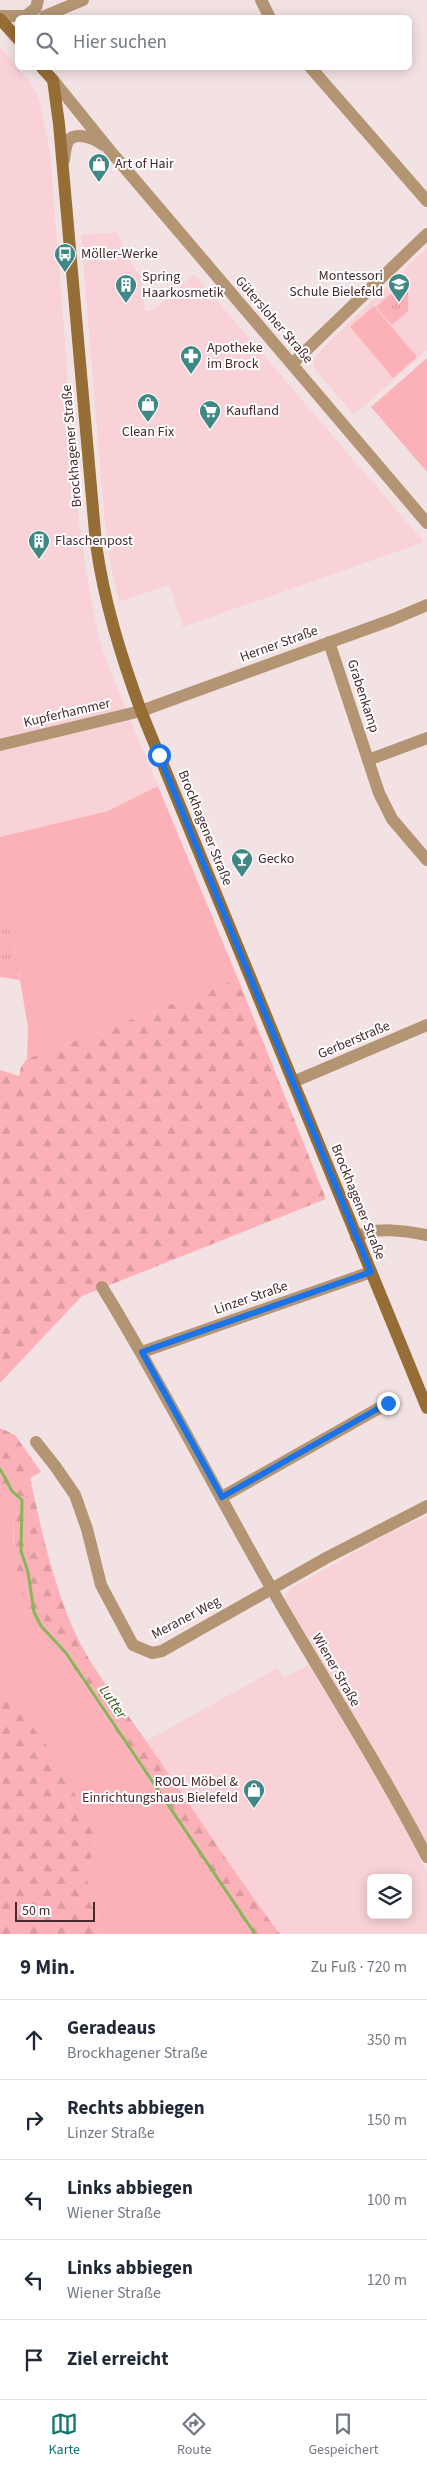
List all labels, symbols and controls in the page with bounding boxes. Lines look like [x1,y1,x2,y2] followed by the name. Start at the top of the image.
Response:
[15,15,412,70] search box
[33,29,61,57] icon: search
[73,29,167,56] text: Hier suchen
[87,152,111,183] shop icon: Art of Hair
[115,154,174,174] place label: Art of Hair
[53,242,77,273] bus stop icon: Möller-Werke
[81,244,158,264] place label: Möller-Werke
[289,266,383,302] place label: Montessori Schule Bielefeld
[142,267,224,303] place label: Spring Haarkosmetik
[230,272,318,368] street label: Gütersloher Straße
[387,272,411,303] school or university icon: Montessori Schule Bielefeld
[114,273,138,304] building icon: Spring Haarkosmetik
[207,338,263,374] place label: Apotheke im Brock
[179,344,203,375] pharmacy icon: Apotheke im Brock
[57,384,87,508] street label: Brockhagener Straße
[136,392,160,423] shop icon: Clean Fix
[198,399,222,430] supermarket icon: Kaufland
[226,401,279,421] place label: Kaufland
[122,422,175,442] place label: Clean Fix
[27,529,51,560] building icon: Flaschenpost
[55,531,133,551] place label: Flaschenpost
[237,621,321,667] street label: Herner Straße
[342,657,384,735] street label: Grabenkamp
[22,693,113,733] street label: Kupferhammer
[148,744,171,767] route start
[173,767,237,889] street label: Brockhagener Straße
[230,847,254,878] bar icon: Gecko
[258,849,294,869] place label: Gecko
[315,1016,393,1064] street label: Gerberstraße
[326,1141,390,1263] street label: Brockhagener Straße
[211,1276,291,1320] street label: Linzer Straße
[377,1392,400,1415] route end
[148,1591,224,1645] street label: Meraner Weg
[307,1629,365,1711] street label: Wiener Straße
[94,1681,132,1724] water label: Lutter
[82,1772,238,1808] place label: ROOL Möbel & Einrichtungshaus Bielefeld
[242,1778,266,1809] shop icon: ROOL Möbel & Einrichtungshaus Bielefeld
[367,1874,412,1919] map controls
[367,1874,412,1919] button: layers
[15,1899,95,1922] scale bar
[22,1901,50,1921] text: 50 m
[20,1952,75,1982] text: 9 Min.
[311,1956,407,1978] text: Zu Fuß · 720 m
[67,2015,156,2042] text: Geradeaus
[20,2026,48,2054] icon: ahead
[367,2029,407,2051] text: 350 m
[67,2042,208,2064] text: Brockhagener Straße
[67,2095,205,2122] text: Rechts abbiegen
[20,2106,48,2134] icon: right
[367,2109,407,2131] text: 150 m
[67,2122,155,2144] text: Linzer Straße
[67,2175,193,2202] text: Links abbiegen
[20,2186,48,2214] icon: left
[367,2189,407,2211] text: 100 m
[67,2202,161,2224] text: Wiener Straße
[67,2255,193,2282] text: Links abbiegen
[20,2266,48,2294] icon: left
[367,2269,407,2291] text: 120 m
[67,2282,161,2304] text: Wiener Straße
[20,2346,48,2374] icon: arrive
[67,2346,168,2373] text: Ziel erreicht
[48,2410,80,2460] tab: Karte
[177,2410,211,2460] tab: Route
[308,2410,379,2460] tab: Gespeichert

